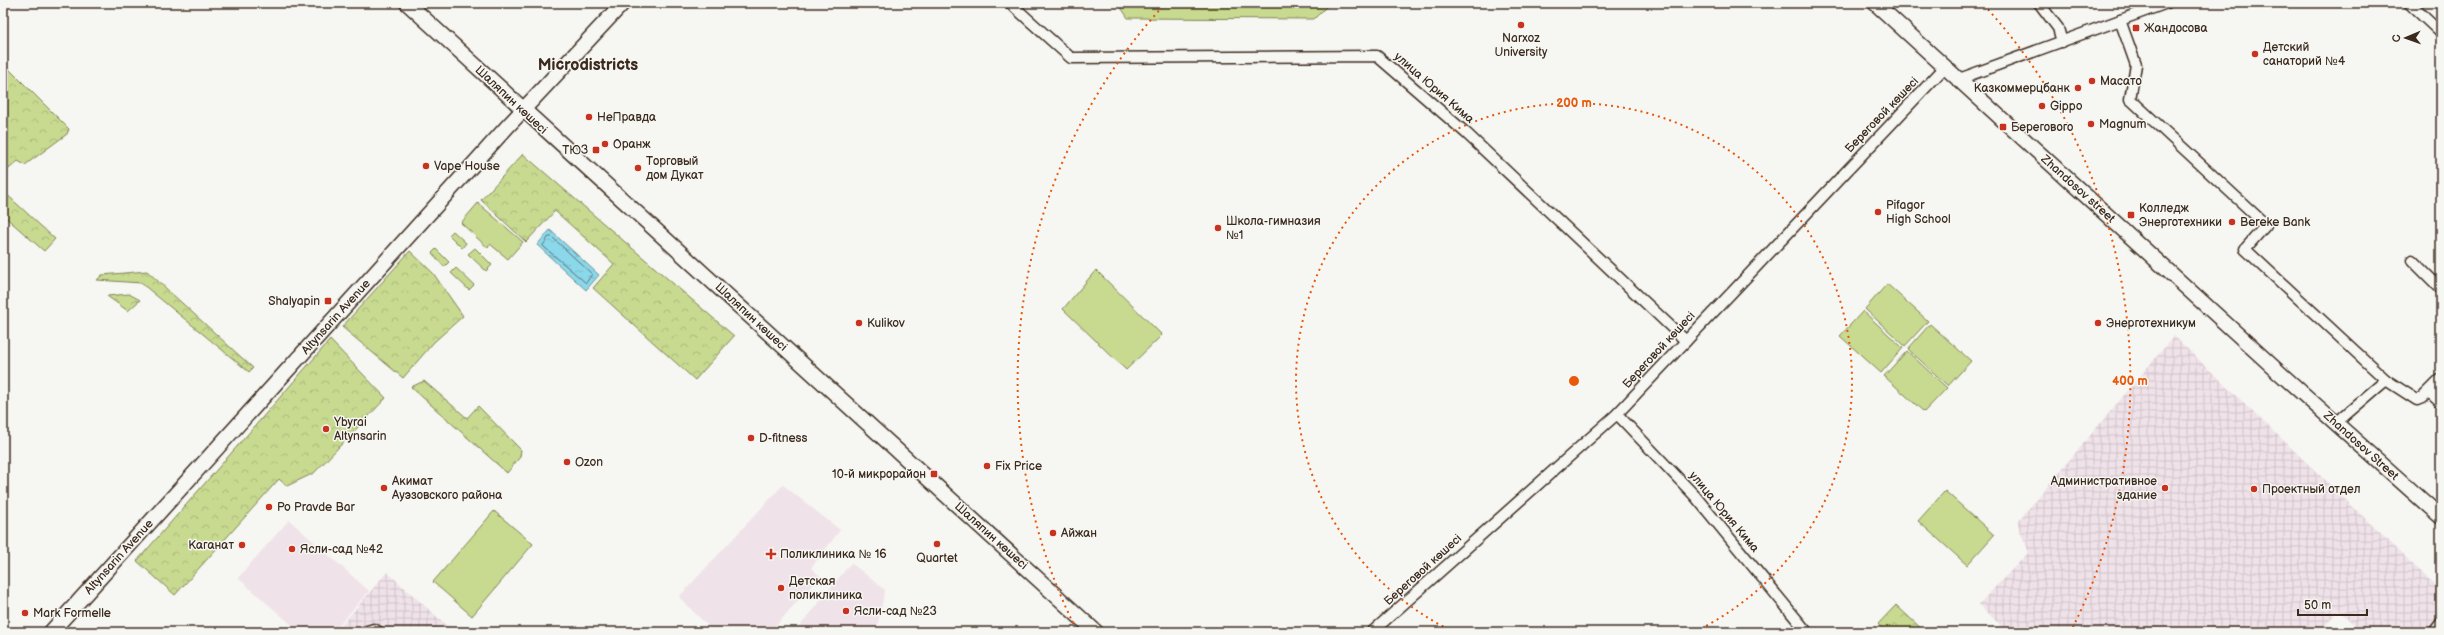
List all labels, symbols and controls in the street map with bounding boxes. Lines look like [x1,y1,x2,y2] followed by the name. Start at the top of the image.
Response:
[2386,18,2426,58] north arrow
[1516,20,1526,30] marker: Narxoz University
[2144,21,2207,36] place label: Жандосова
[2131,23,2141,33] marker: Жандосова
[1495,31,1548,60] place label: Narxoz University
[2390,34,2403,42] text: С
[2263,40,2346,69] place label: Детский санаторий №4
[1391,49,1477,127] street label: улица Юрия Кима
[2250,49,2260,59] marker: Детский санаторий №4
[538,56,638,75] district label: Microdistricts
[472,63,550,137] street label: Шаляпин көшесі
[1842,74,1922,156] street label: Береговой көшесі
[2100,74,2142,89] place label: Масато
[2087,76,2097,86] marker: Масато
[1974,81,2071,96] place label: Казкоммерцбанк
[2073,83,2083,93] marker: Казкоммерцбанк
[1556,96,1592,111] text: 200 m
[2050,99,2083,114] place label: Gippo
[2037,101,2047,111] marker: Gippo
[597,110,656,125] place label: НеПравда
[584,112,594,122] marker: НеПравда
[2099,117,2146,132] place label: Magnum
[2086,119,2096,129] marker: Magnum
[2011,120,2073,135] place label: Берегового
[1998,122,2008,132] marker: Берегового
[613,137,651,152] place label: Оранж
[600,139,610,149] marker: Оранж
[562,143,588,158] place label: ТЮЗ
[591,145,601,155] marker: ТЮЗ
[2037,151,2118,226] street label: Zhandosov street
[646,154,704,183] place label: Торговый дом Дукат
[434,159,500,174] place label: Vape House
[421,161,431,171] marker: Vape House
[633,163,643,173] marker: Торговый дом Дукат
[1886,198,1951,227] place label: Pifagor High School
[2139,201,2222,230] place label: Колледж Энерготехники
[1873,207,1883,217] marker: Pifagor High School
[2126,210,2136,220] marker: Колледж Энерготехники
[1226,214,1321,243] place label: Школа-гимназия №1
[2240,215,2310,230] place label: Bereke Bank
[2227,217,2237,227] marker: Bereke Bank
[1213,223,1223,233] marker: Школа-гимназия №1
[298,276,374,358] street label: Altynsarin Avenue
[712,280,790,354] street label: Шаляпин көшесі
[268,294,320,309] place label: Shalyapin
[323,296,333,306] marker: Shalyapin
[1620,309,1698,391] street label: Береговой көшесі
[867,316,905,331] place label: Kulikov
[2106,316,2196,331] place label: Энерготехникум
[854,318,864,328] marker: Kulikov
[2093,318,2103,328] marker: Энерготехникум
[1567,374,1581,388] centre of rings
[2112,374,2148,389] text: 400 m
[2320,408,2402,484] street label: Zhandosov Street
[333,415,387,444] place label: Ybyrai Altynsarin
[321,424,331,434] marker: Ybyrai Altynsarin
[759,431,807,446] place label: D-fitness
[746,433,756,443] marker: D-fitness
[575,455,603,470] place label: Ozon
[562,457,572,467] marker: Ozon
[995,459,1042,474] place label: Fix Price
[982,461,992,471] marker: Fix Price
[832,467,926,482] place label: 10-й микрорайон
[1686,468,1762,556] street label: улица Юрия Кима
[929,469,939,479] marker: 10-й микрорайон
[391,474,502,503] place label: Акимат Ауэзовского района
[2050,474,2157,503] place label: Административное здание
[2262,482,2361,497] place label: Проектный отдел
[379,483,389,493] marker: Акимат Ауэзовского района
[2160,483,2170,493] marker: Административное здание
[2249,484,2259,494] marker: Проектный отдел
[951,499,1031,573] street label: Шаляпин көшесі
[277,500,355,515] place label: Po Pravde Bar
[264,502,274,512] marker: Po Pravde Bar
[81,516,157,598] street label: Altynsarin Avenue
[1060,526,1097,541] place label: Айжан
[1048,528,1058,538] marker: Айжан
[1381,531,1465,609] street label: Береговой көшесі
[188,538,234,553] place label: Каганат
[932,539,942,549] marker: Quartet
[237,540,247,550] marker: Каганат
[300,542,383,557] place label: Ясли-сад №42
[287,544,297,554] marker: Ясли-сад №42
[780,547,887,562] place label: Поликлиника № 16
[765,548,777,560] marker: Поликлиника № 16
[916,551,958,566] place label: Quartet
[789,574,862,603] place label: Детская поликлиника
[776,583,786,593] marker: Детская поликлиника
[2298,591,2367,617] scale bar
[2304,598,2331,613] text: 50 m
[854,604,937,619] place label: Ясли-сад №23
[33,606,111,621] place label: Mark Formelle
[841,606,851,616] marker: Ясли-сад №23
[20,608,30,618] marker: Mark Formelle

